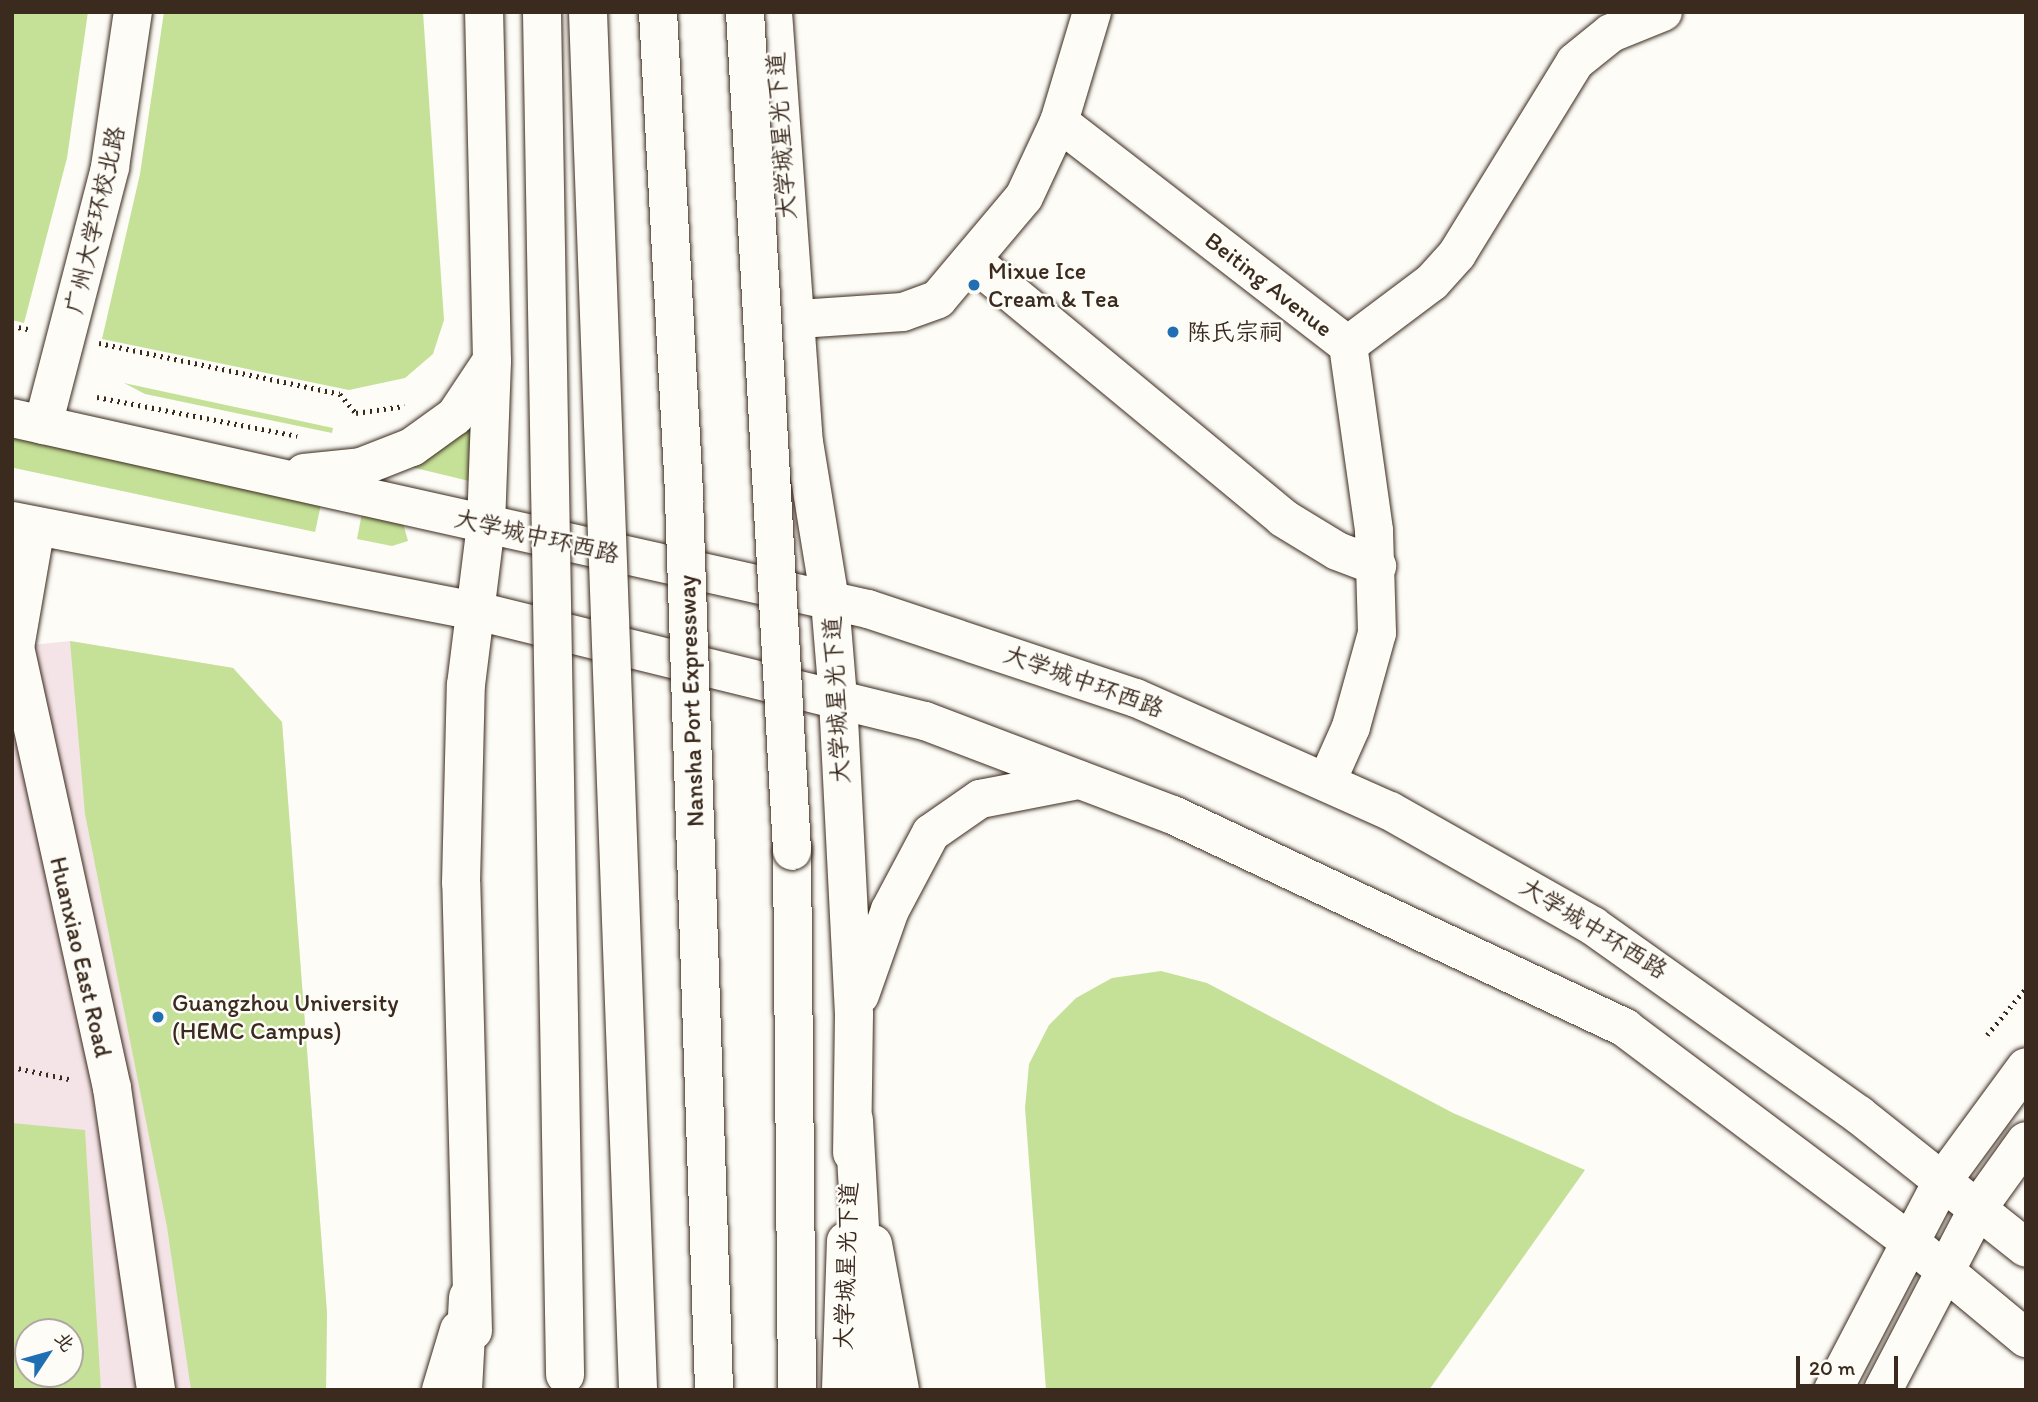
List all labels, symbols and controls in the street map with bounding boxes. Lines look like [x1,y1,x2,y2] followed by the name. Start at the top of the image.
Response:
[761,51,801,221] street label: 大学城星光下道
[59,123,131,317] street label: 广州大学环校北路
[1200,225,1338,343] street label: Beiting Avenue
[988,257,1116,313] place label: Mixue Ice Cream & Tea
[966,277,982,293] marker: Mixue Ice Cream & Tea
[1187,318,1283,346] place label: 陈氏宗祠
[1165,324,1181,340] marker: 陈氏宗祠
[452,503,622,569] street label: 大学城中环西路
[672,575,710,827] street label: Nansha Port Expressway
[817,615,855,785] street label: 大学城星光下道
[1000,639,1168,723] street label: 大学城中环西路
[44,854,118,1060] street label: Huanxiao East Road
[1515,871,1673,985] street label: 大学城中环西路
[172,989,399,1045] place label: Guangzhou University (HEMC Campus)
[150,1009,166,1025] marker: Guangzhou University (HEMC Campus)
[829,1182,863,1350] street label: 大学城星光下道
[14,1318,84,1388] north arrow
[50,1327,80,1356] text: 北
[1800,1342,1902,1386] scale bar
[1809,1355,1855,1380] text: 20 m

